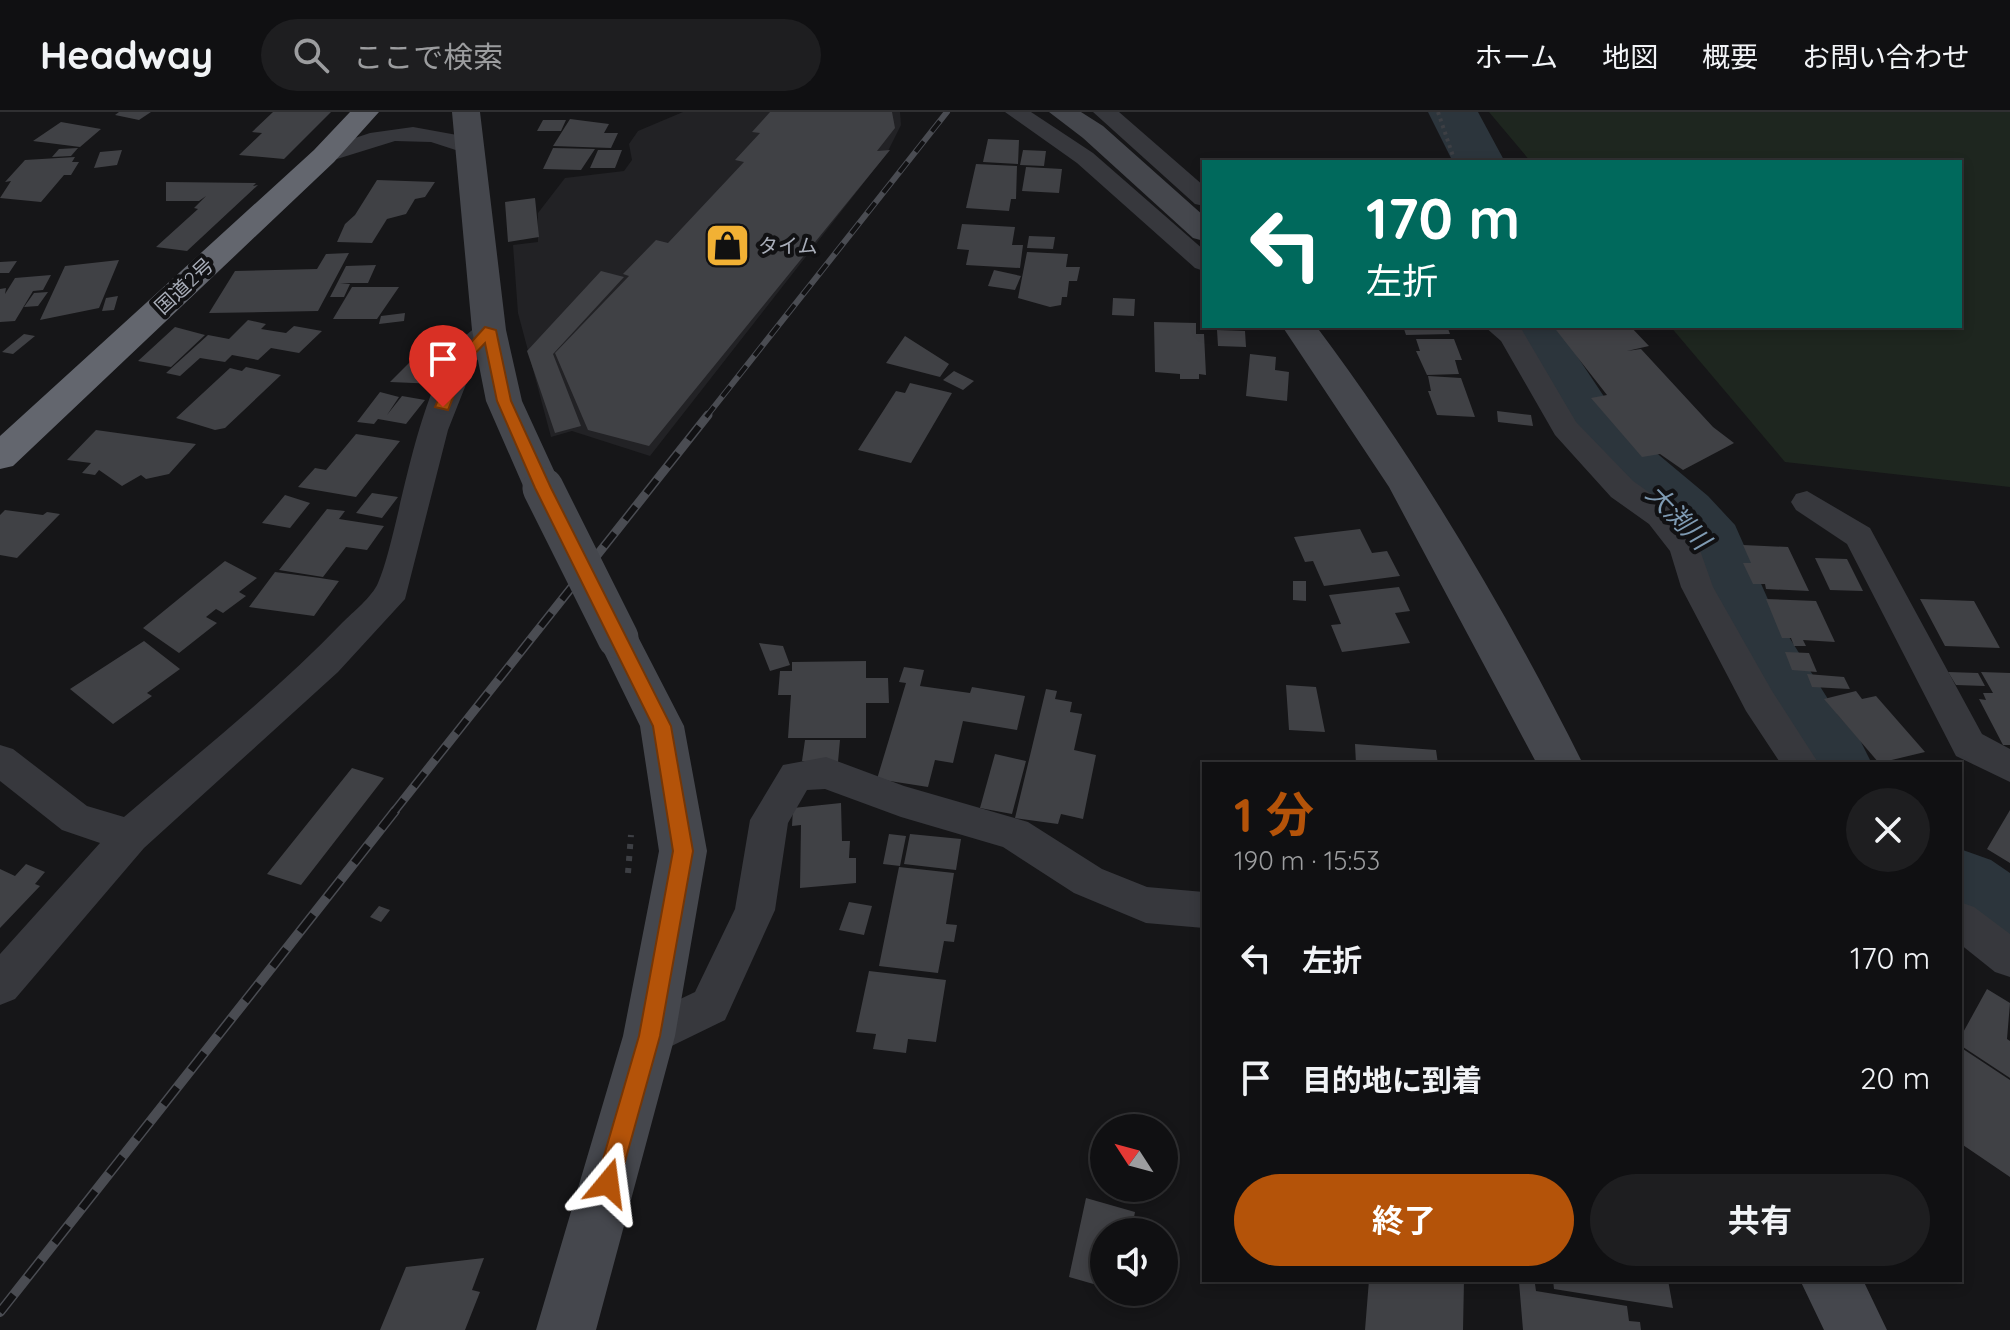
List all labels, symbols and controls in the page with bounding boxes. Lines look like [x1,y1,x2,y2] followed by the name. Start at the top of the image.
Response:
[261,19,821,91] search box
[40,31,213,79] text: Headway
[289,33,333,77] icon: search
[353,38,503,76] text: ここで検索
[1475,39,1558,74] text: ホーム
[1602,39,1658,74] text: 地図
[1702,39,1758,74] text: 概要
[1802,39,1970,74] text: お問い合わせ
[1366,183,1520,253] text: 170 m
[1234,192,1338,296] icon: left
[703,222,751,270] shop icon: タイム
[758,233,818,258] place label: タイム
[149,252,218,319] street label: 国道2号
[1366,258,1438,303] text: 左折
[409,325,477,407] pin
[421,337,465,381] icon: arrive
[1639,477,1719,558] water label: 大渕川
[1234,784,1314,844] text: 1 分
[1846,788,1930,872] button: close
[1234,844,1380,877] text: 190 m · 15:53
[1234,936,1278,980] icon: left
[1850,939,1930,977] text: 170 m
[1302,941,1362,979] text: 左折
[1234,1056,1278,1100] icon: arrive
[1860,1059,1930,1097] text: 20 m
[1302,1061,1482,1099] text: 目的地に到着
[1090,1114,1178,1202] north arrow
[1090,1114,1178,1306] map controls
[566,1141,650,1225] position arrow
[1234,1174,1574,1266] button: 終了
[1590,1174,1930,1266] button: 共有
[1090,1218,1178,1306] button: sound

